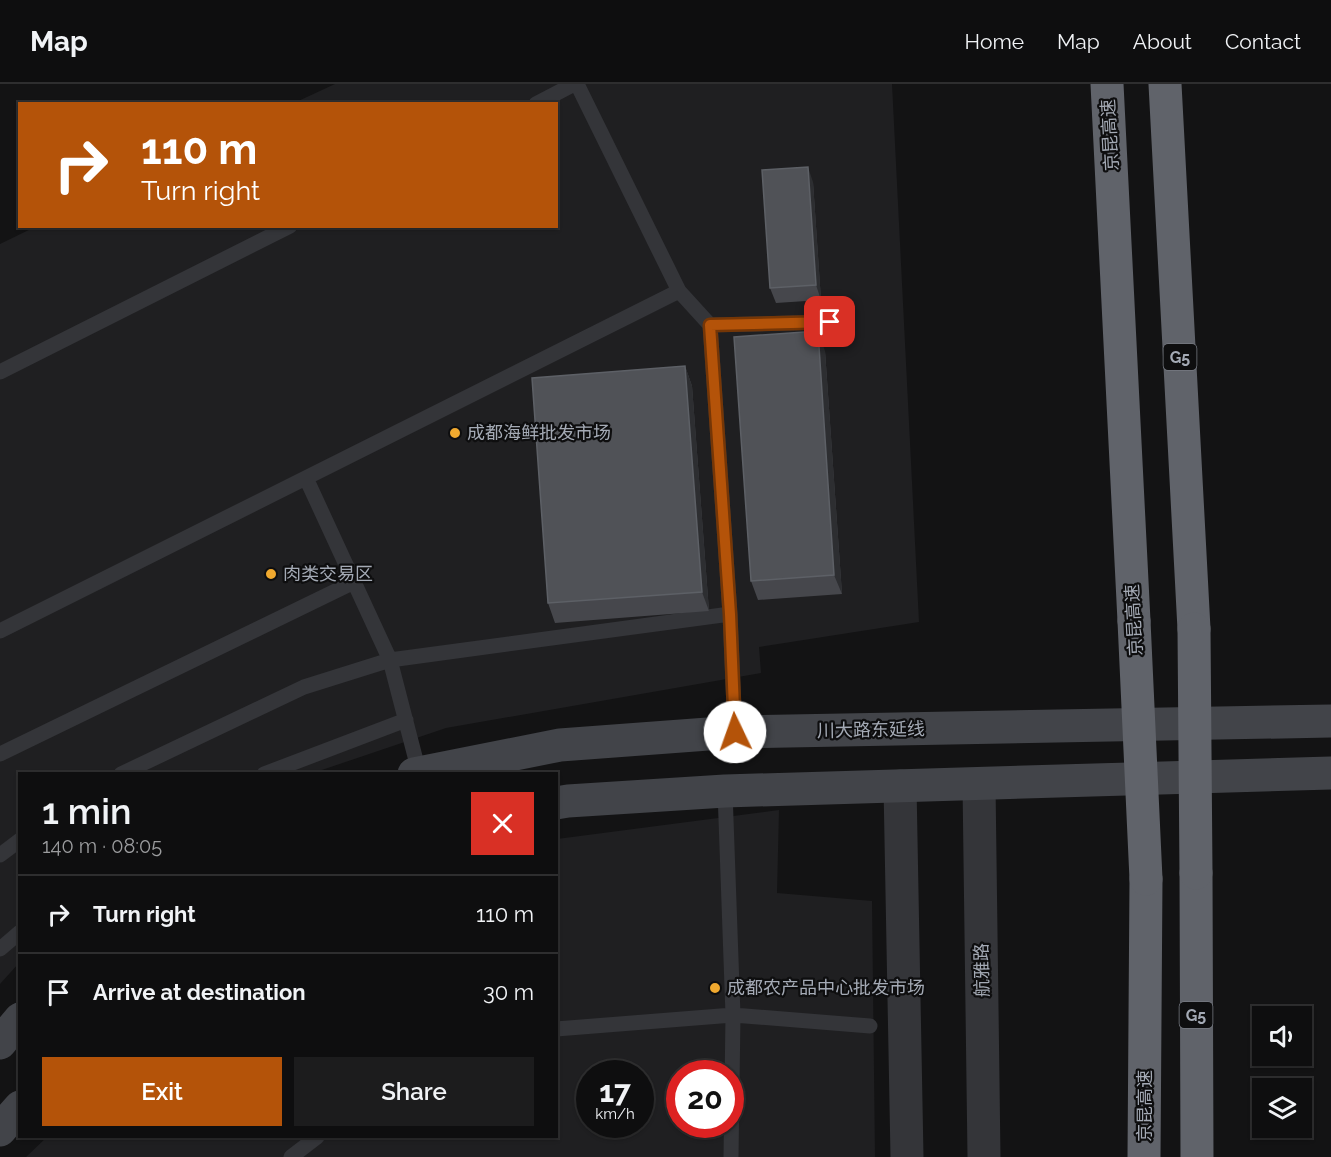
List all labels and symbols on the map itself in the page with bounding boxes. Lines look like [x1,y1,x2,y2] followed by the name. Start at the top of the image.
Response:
[1097,99,1122,172] street label: 京昆高速
[804,296,855,347] pin
[1164,344,1196,370] road number: G5
[467,422,611,443] place label: 成都海鲜批发市场
[448,426,462,440] marker: 成都海鲜批发市场
[283,563,373,584] place label: 肉类交易区
[264,567,278,581] marker: 肉类交易区
[1121,584,1146,657] street label: 京昆高速
[703,700,767,764] position arrow
[817,718,925,741] street label: 川大路东延线
[971,943,992,997] street label: 航雅路
[727,977,925,998] place label: 成都农产品中心批发市场
[708,981,722,995] marker: 成都农产品中心批发市场
[1180,1002,1212,1028] road number: G5
[666,1060,744,1138] speed limit sign: 20
[1134,1070,1155,1142] street label: 京昆高速

